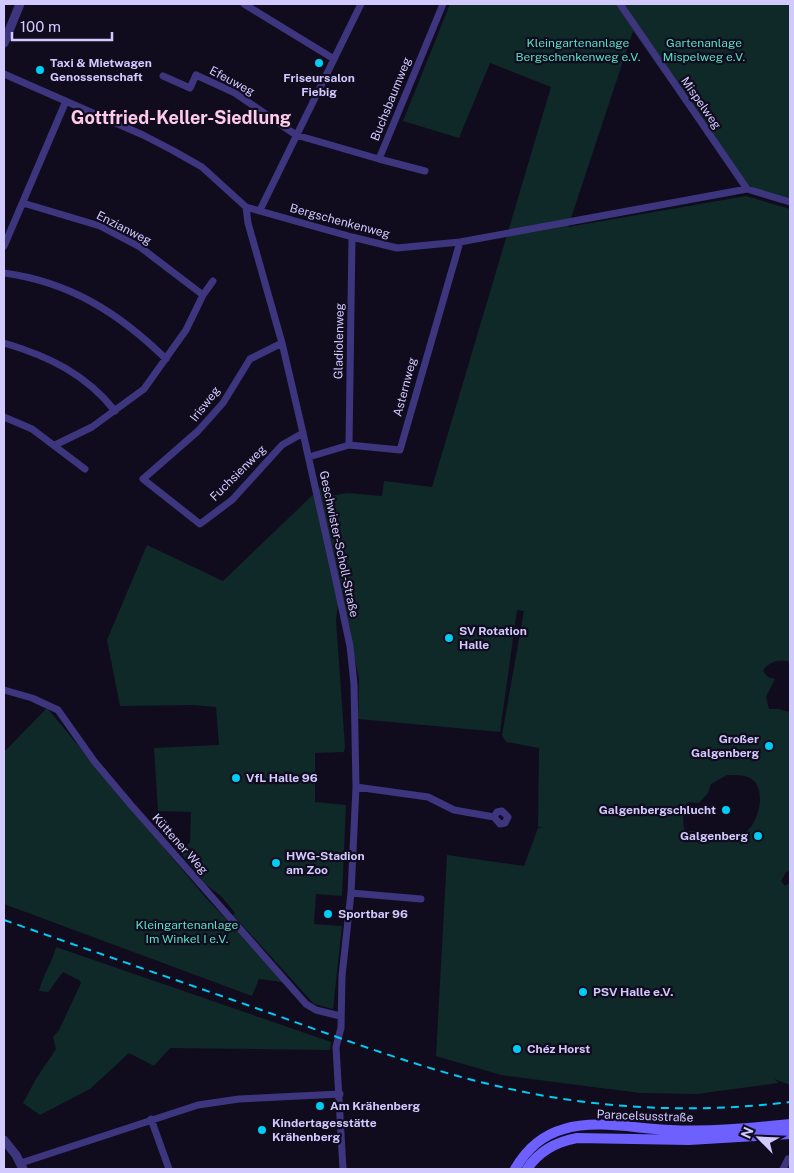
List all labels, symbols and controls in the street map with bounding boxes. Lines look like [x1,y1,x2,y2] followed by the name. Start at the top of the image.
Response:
[12,10,112,42] scale bar
[20,18,61,35] text: 100 m
[515,36,641,64] park label: Kleingartenanlage Bergschenkenweg e.V.
[663,36,745,64] park label: Gartenanlage Mispelweg e.V.
[368,55,414,143] street label: Buchsbaumweg
[50,56,152,84] place label: Taxi & Mietwagen Genossenschaft
[313,57,325,69] marker: Friseursalon Fiebig
[207,63,257,99] street label: Efeuweg
[34,64,46,76] marker: Taxi & Mietwagen Genossenschaft
[283,71,355,99] place label: Friseursalon Fiebig
[678,74,724,132] street label: Mispelweg
[71,107,291,128] district label: Gottfried-Keller-Siedlung
[288,201,392,241] street label: Bergschenkenweg
[94,208,154,248] street label: Enzianweg
[331,303,347,379] street label: Gladiolenweg
[390,356,420,418] street label: Asternweg
[187,384,223,424] street label: Irisweg
[207,442,269,504] street label: Fuchsienweg
[317,469,361,619] street label: Geschwister-Scholl-Straße
[459,624,527,652] place label: SV Rotation Halle
[443,632,455,644] marker: SV Rotation Halle
[691,732,759,760] place label: Großer Galgenberg
[763,740,775,752] marker: Großer Galgenberg
[246,771,318,785] place label: VfL Halle 96
[230,772,242,784] marker: VfL Halle 96
[599,803,716,817] place label: Galgenbergschlucht
[720,804,732,816] marker: Galgenbergschlucht
[149,811,211,877] street label: Küttener Weg
[680,829,748,843] place label: Galgenberg
[752,830,764,842] marker: Galgenberg
[286,849,365,877] place label: HWG-Stadion am Zoo
[270,857,282,869] marker: HWG-Stadion am Zoo
[338,907,408,921] place label: Sportbar 96
[322,908,334,920] marker: Sportbar 96
[136,918,239,946] park label: Kleingartenanlage Im Winkel I e.V.
[593,985,673,999] place label: PSV Halle e.V.
[577,986,589,998] marker: PSV Halle e.V.
[527,1042,590,1056] place label: Chéz Horst
[511,1043,523,1055] marker: Chéz Horst
[330,1099,421,1113] place label: Am Krähenberg
[314,1100,326,1112] marker: Am Krähenberg
[596,1107,694,1125] street label: Paracelsusstraße
[734,1113,784,1163] north arrow
[272,1116,377,1144] place label: Kindertagesstätte Krähenberg
[256,1124,268,1136] marker: Kindertagesstätte Krähenberg
[738,1124,757,1141] text: N

